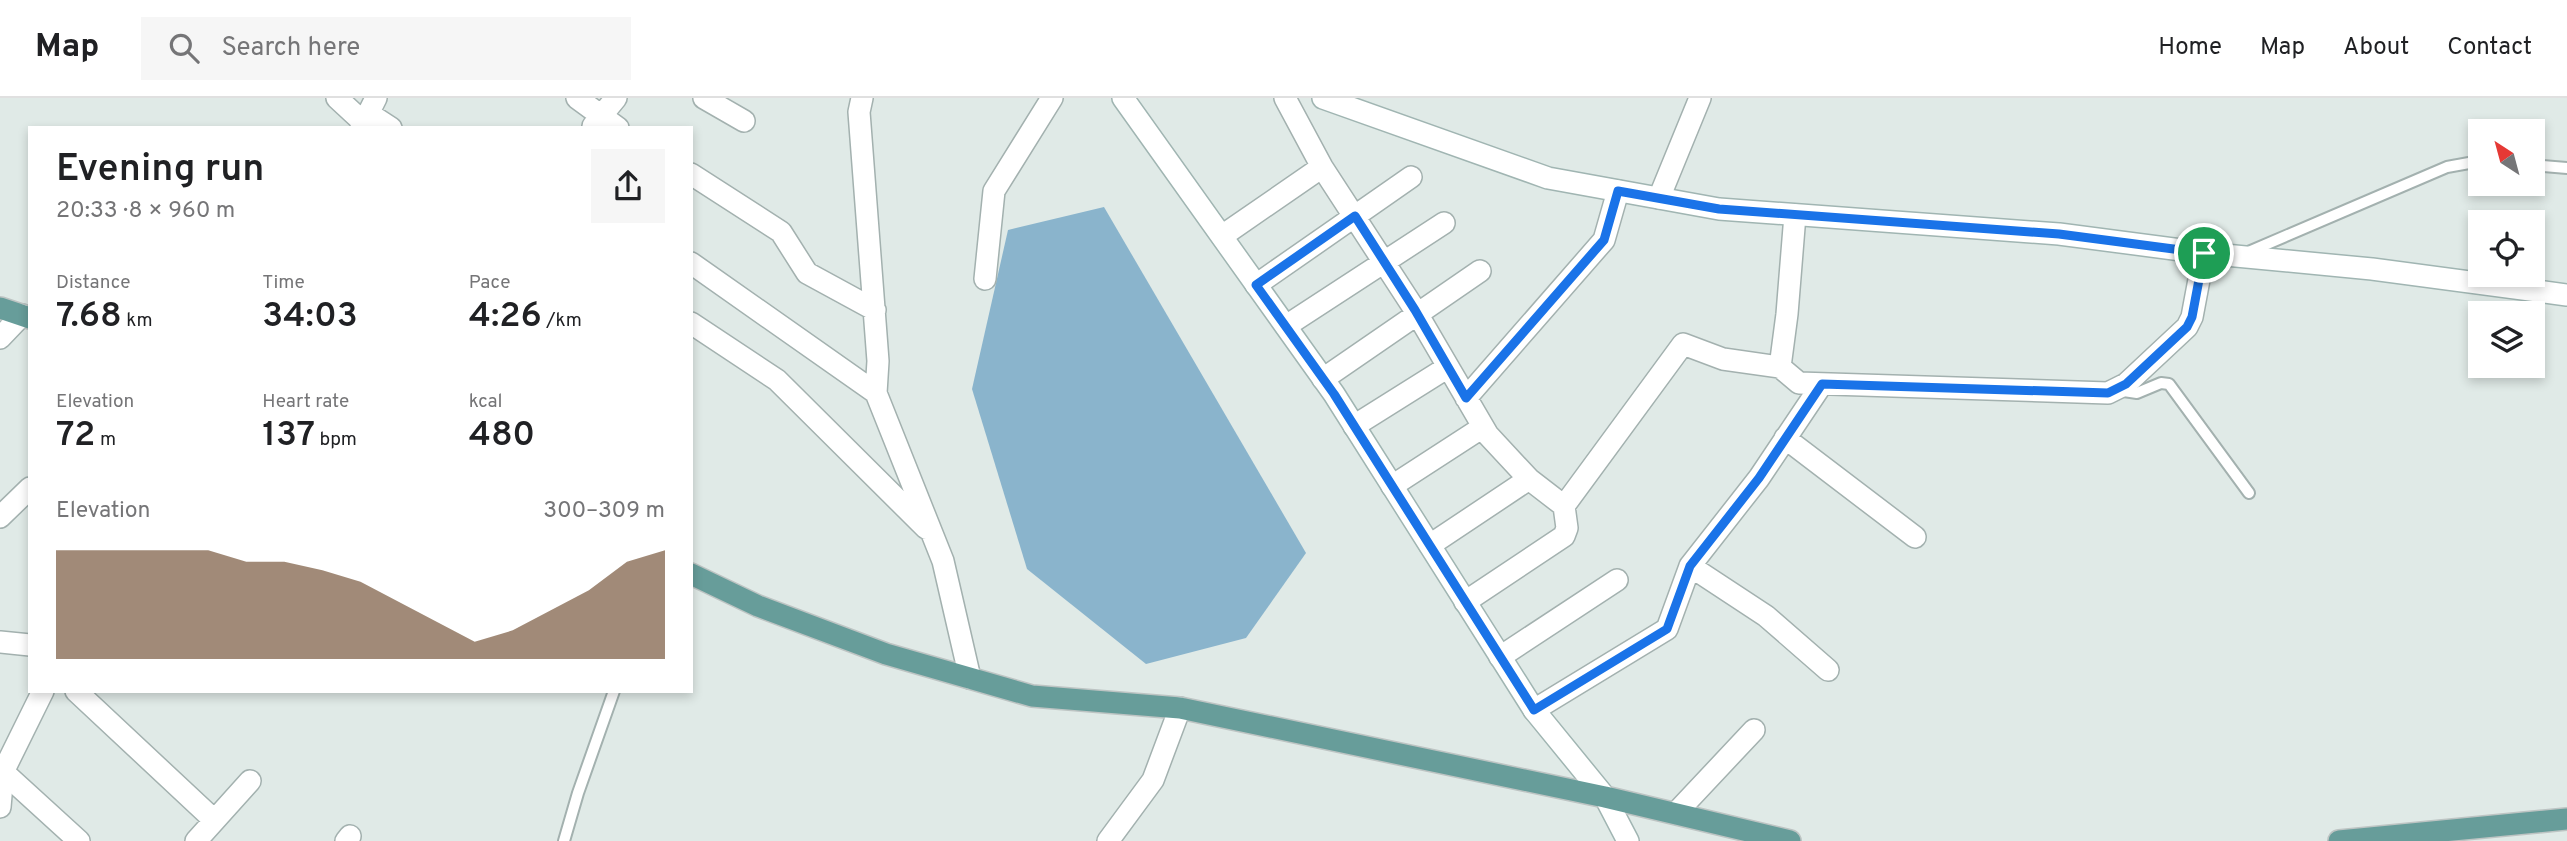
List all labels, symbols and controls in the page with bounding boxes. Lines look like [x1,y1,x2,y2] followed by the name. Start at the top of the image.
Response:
[141,17,631,80] search box
[35,27,99,69] text: Map
[165,29,203,67] icon: search
[221,32,360,65] text: Search here
[2158,33,2222,63] text: Home
[2260,33,2305,63] text: Map
[2343,33,2409,63] text: About
[2447,33,2532,63] text: Contact
[2468,119,2544,196] north arrow
[2468,119,2545,378] map controls
[56,146,264,195] text: Evening run
[591,149,665,223] button: share
[56,197,235,226] text: 20:33 · 8 × 960 m
[2468,210,2545,287] button: locate
[2174,223,2234,283] pin
[2185,234,2223,272] icon: arrive
[56,271,131,295] text: Distance
[262,271,305,295] text: Time
[469,271,510,295] text: Pace
[56,295,122,339] text: 7.68
[262,295,358,339] text: 34:03
[469,295,542,339] text: 4:26
[2468,301,2545,378] button: layers
[122,309,153,333] text: km
[542,309,582,333] text: /km
[56,390,134,414] text: Elevation
[262,390,349,414] text: Heart rate
[469,390,502,414] text: kcal
[56,414,95,458] text: 72
[262,414,315,458] text: 137
[469,414,535,458] text: 480
[95,428,116,452] text: m
[315,428,357,452] text: bpm
[56,497,151,526] text: Elevation
[543,497,665,526] text: 300–309 m

